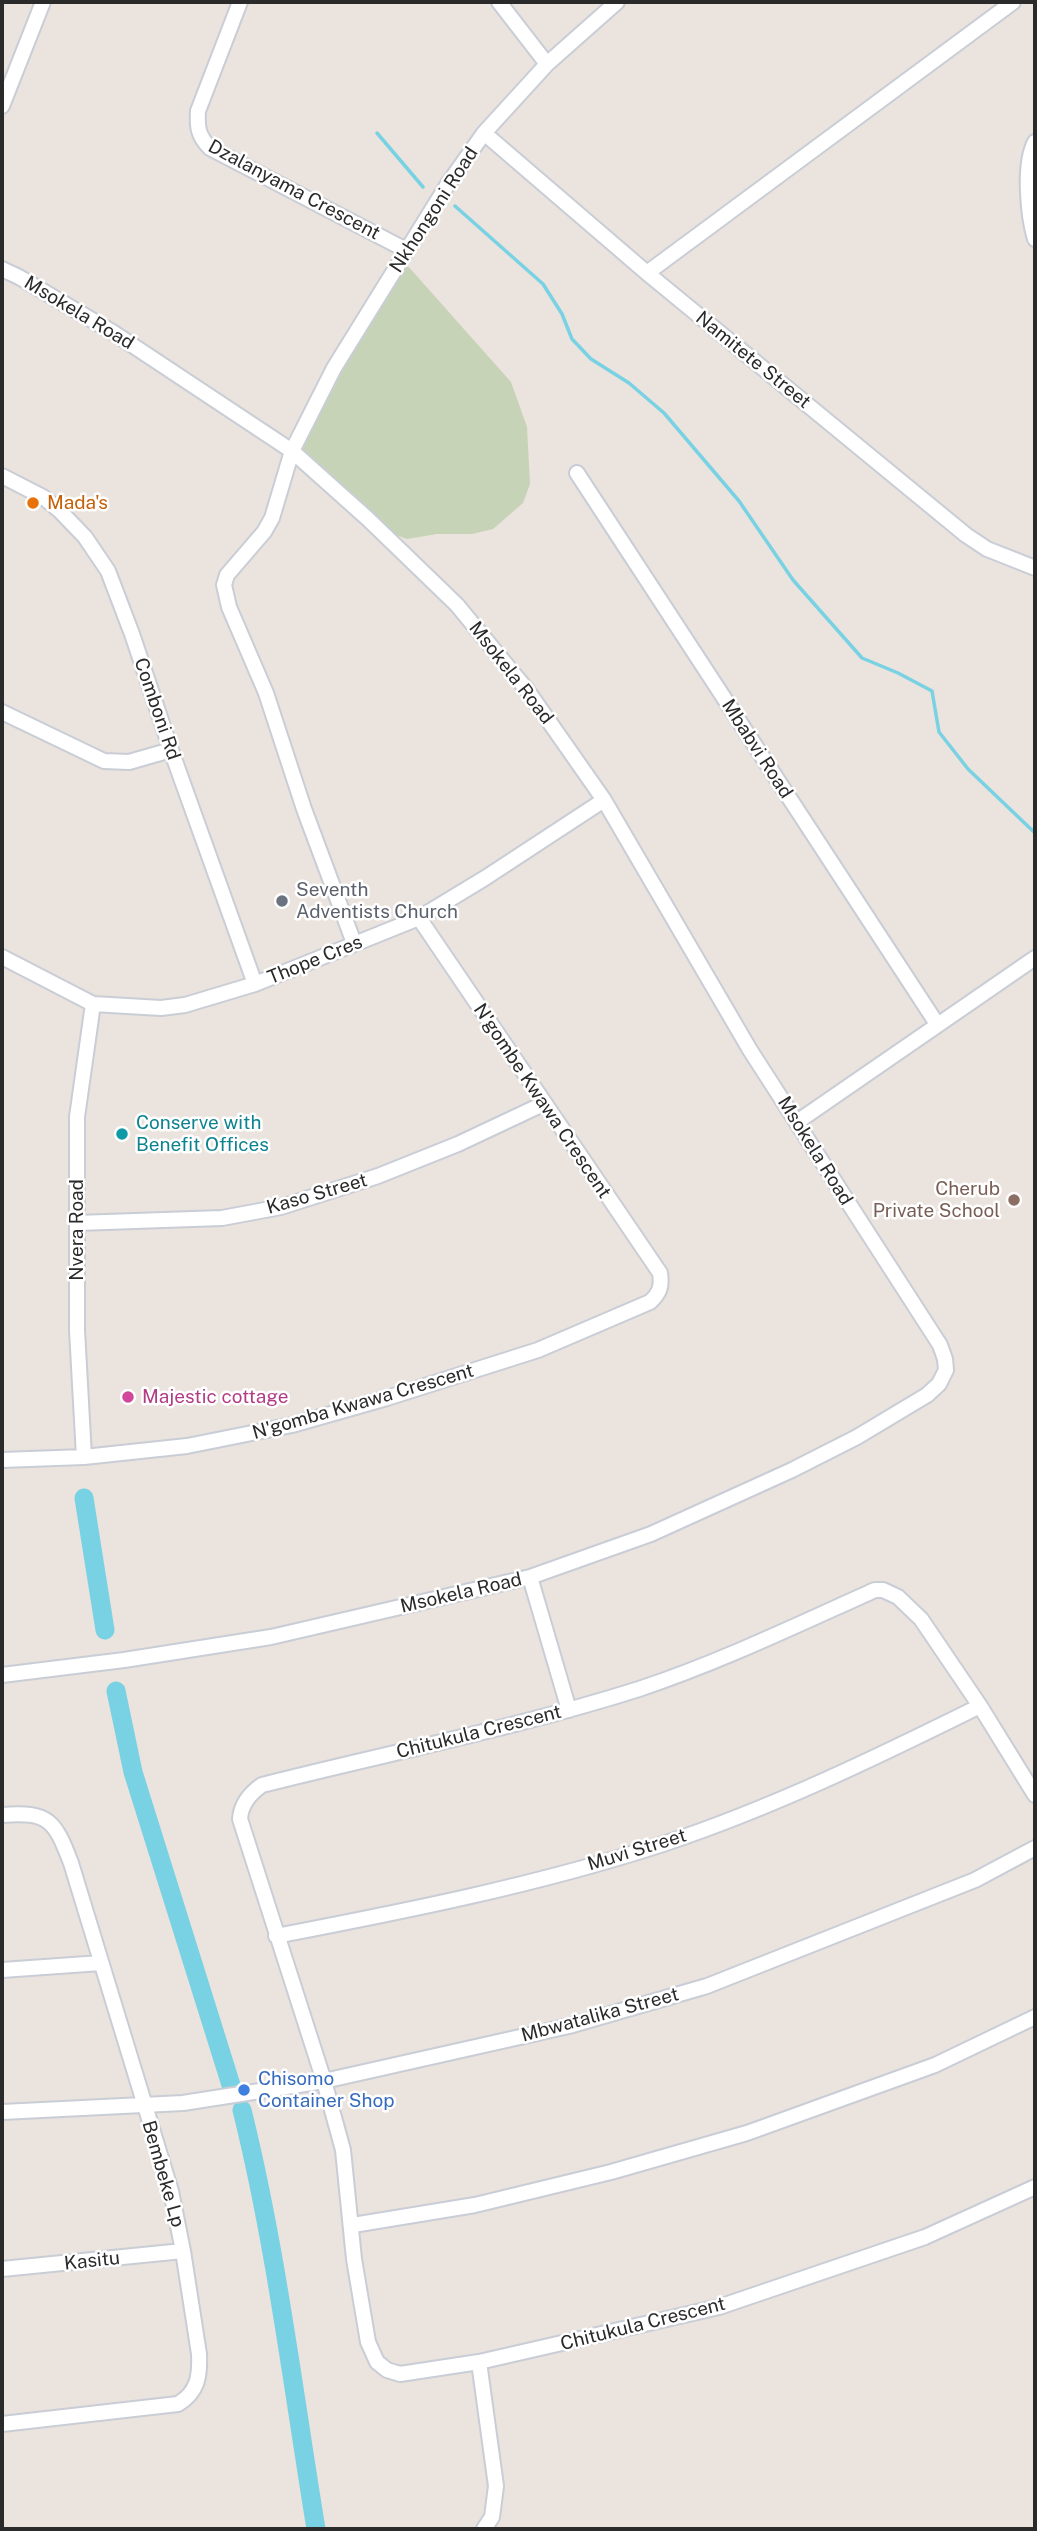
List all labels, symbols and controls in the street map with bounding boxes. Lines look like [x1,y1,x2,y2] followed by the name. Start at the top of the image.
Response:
[204,135,384,245] street label: Dzalanyama Crescent
[385,143,483,277] street label: Nkhongoni Road
[20,271,138,355] street label: Msokela Road
[691,307,815,413] street label: Namitete Street
[47,492,108,514] place label: Mada's
[25,495,41,511] marker: Mada's
[464,617,558,729] street label: Msokela Road
[129,655,185,763] street label: Comboni Rd
[717,695,797,803] street label: Mbabvi Road
[296,879,458,923] place label: Seventh Adventists Church
[274,893,290,909] marker: Seventh Adventists Church
[264,931,366,989] street label: Thope Cres
[468,999,616,1203] street label: N'gombe Kwawa Crescent
[772,1092,858,1210] street label: Msokela Road
[136,1112,269,1156] place label: Conserve with Benefit Offices
[114,1126,130,1142] marker: Conserve with Benefit Offices
[264,1169,370,1219] street label: Kaso Street
[873,1178,1000,1222] place label: Cherub Private School
[66,1179,88,1281] street label: Nvera Road
[1006,1192,1022,1208] marker: Cherub Private School
[250,1359,476,1445] street label: N'gomba Kwawa Crescent
[142,1386,289,1408] place label: Majestic cottage
[120,1389,136,1405] marker: Majestic cottage
[398,1568,524,1618] street label: Msokela Road
[394,1700,564,1764] street label: Chitukula Crescent
[585,1824,689,1876] street label: Muvi Street
[519,1983,681,2047] street label: Mbwatalika Street
[258,2068,395,2112] place label: Chisomo Container Shop
[236,2082,252,2098] marker: Chisomo Container Shop
[137,2118,189,2230] street label: Bembeke Lp
[63,2247,121,2275] street label: Kasitu
[558,2292,728,2356] street label: Chitukula Crescent

